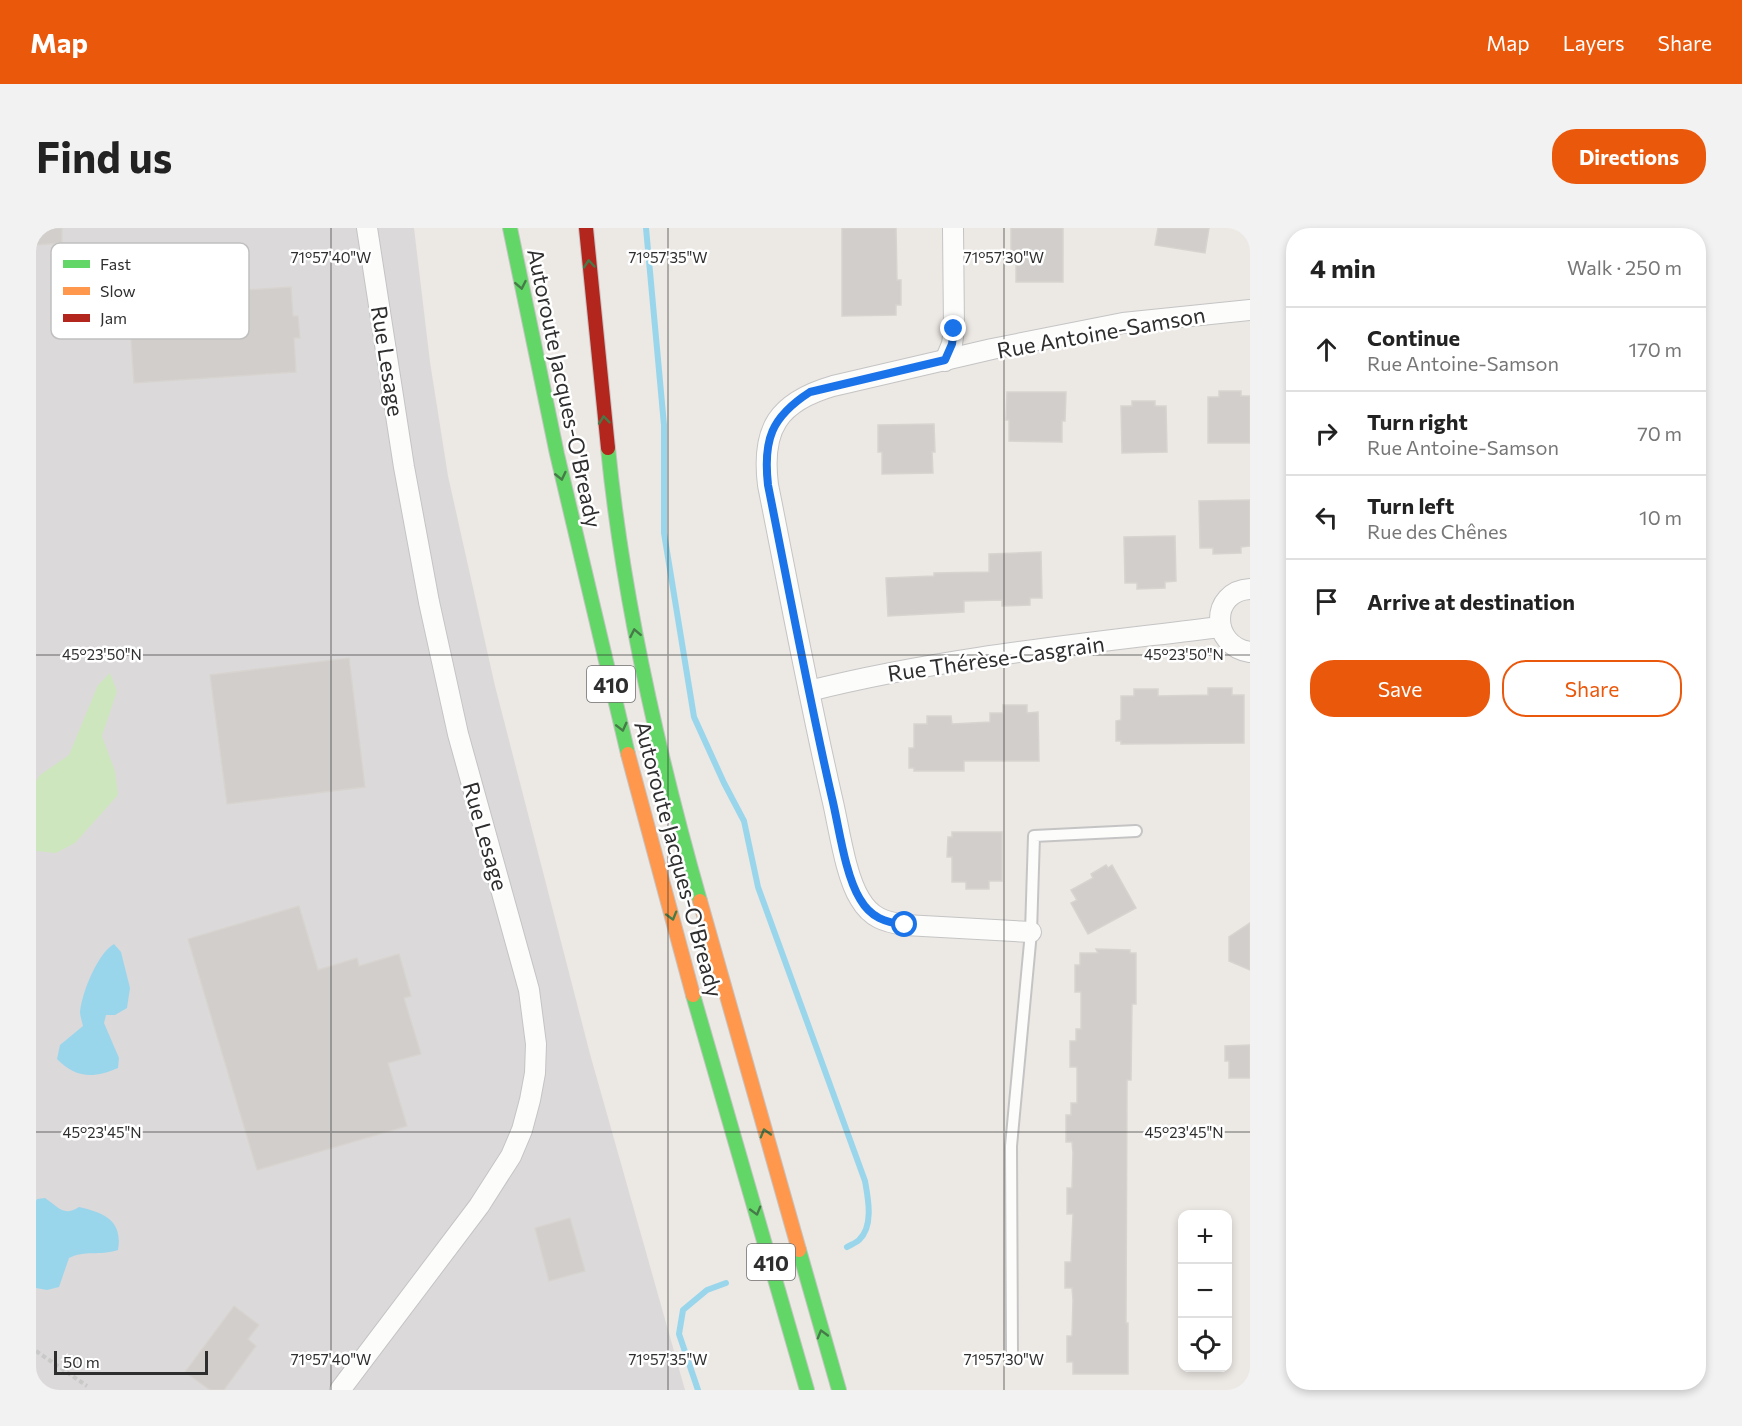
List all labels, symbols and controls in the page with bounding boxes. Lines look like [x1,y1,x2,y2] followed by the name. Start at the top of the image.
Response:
[30,25,88,59] text: Map
[1486,30,1530,55] text: Map
[1563,30,1625,55] text: Layers
[1658,30,1712,55] text: Share
[1552,129,1706,184] button: Directions
[36,130,172,182] text: Find us
[51,243,249,339] legend
[522,246,608,530] street label: Autoroute Jacques-O'Bready
[291,248,371,266] text: 71°57'40"W
[628,248,708,266] text: 71°57'35"W
[964,248,1044,266] text: 71°57'30"W
[1310,252,1376,283] text: 4 min
[100,254,131,273] text: Fast
[1567,255,1682,279] text: Walk · 250 m
[583,259,596,268] one-way arrow
[514,280,527,290] one-way arrow
[100,281,136,300] text: Slow
[995,300,1207,364] street label: Rue Antoine-Samson
[366,304,410,418] street label: Rue Lesage
[100,308,127,327] text: Jam
[940,315,966,341] route end
[1367,324,1460,351] text: Continue
[1310,333,1343,366] icon: ahead
[1629,337,1682,361] text: 170 m
[1367,351,1559,375] text: Rue Antoine-Samson
[1367,408,1468,435] text: Turn right
[598,415,611,424] one-way arrow
[1310,417,1343,450] icon: right
[1637,421,1682,445] text: 70 m
[1367,435,1559,459] text: Rue Antoine-Samson
[554,471,567,481] one-way arrow
[1367,492,1454,519] text: Turn left
[1310,501,1343,534] icon: left
[1639,505,1682,529] text: 10 m
[1367,519,1508,543] text: Rue des Chênes
[1310,585,1343,618] icon: arrive
[1367,588,1575,615] text: Arrive at destination
[629,629,642,639] one-way arrow
[886,629,1106,687] street label: Rue Thérèse-Casgrain
[62,645,142,663] text: 45°23'50"N
[1144,645,1224,663] text: 45°23'50"N
[1310,660,1490,717] button: Save
[1502,660,1682,717] button: Share
[587,666,635,702] road number: 410
[629,718,729,1000] street label: Autoroute Jacques-O'Bready
[614,722,627,732] one-way arrow
[458,779,514,893] street label: Rue Lesage
[664,911,677,921] one-way arrow
[891,911,917,937] route start
[62,1123,142,1141] text: 45°23'45"N
[1144,1123,1224,1141] text: 45°23'45"N
[760,1128,772,1138] one-way arrow
[749,1205,761,1216] one-way arrow
[1178,1210,1232,1372] map controls
[1178,1210,1232,1264] button: +
[747,1244,795,1280] road number: 410
[1178,1264,1232,1318] button: −
[1178,1318,1232,1372] button: locate
[817,1329,829,1340] one-way arrow
[54,1348,208,1376] scale bar
[291,1350,371,1368] text: 71°57'40"W
[628,1350,708,1368] text: 71°57'35"W
[964,1350,1044,1368] text: 71°57'30"W
[63,1352,100,1371] text: 50 m

